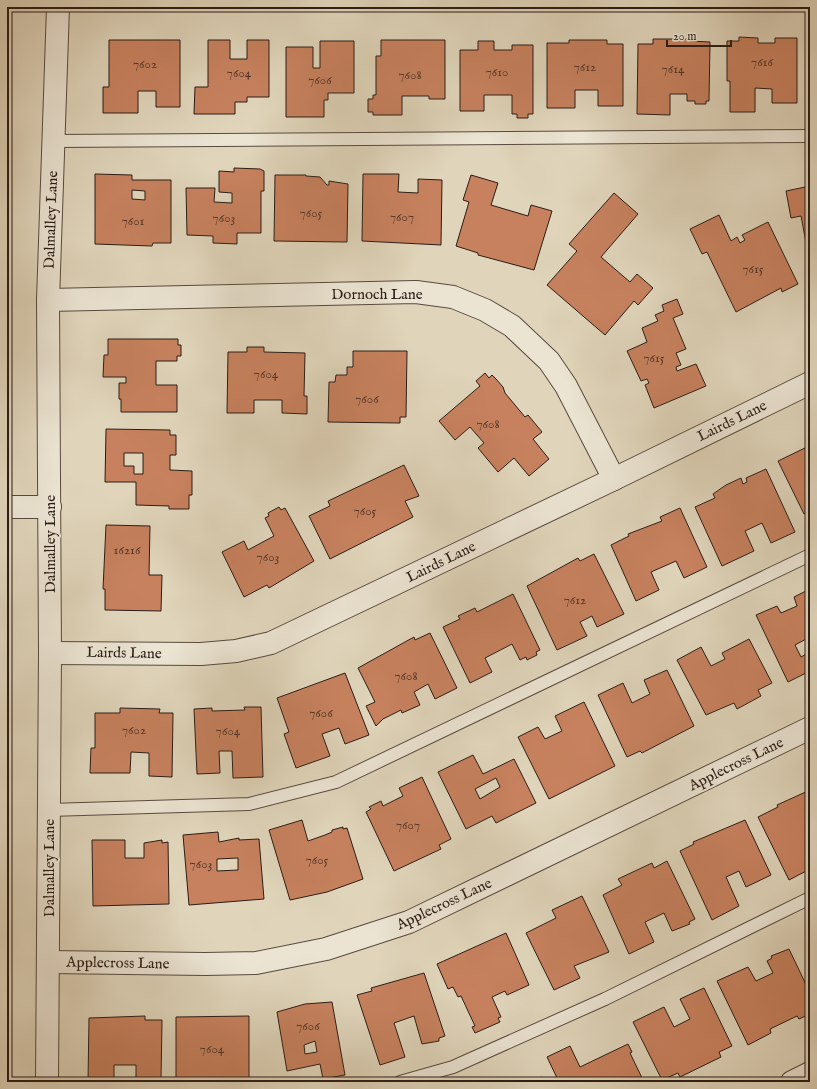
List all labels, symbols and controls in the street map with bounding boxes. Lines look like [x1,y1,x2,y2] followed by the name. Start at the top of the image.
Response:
[667,22,731,48] scale bar
[673,29,696,44] text: 20 m
[751,54,773,71] house number: 7616
[133,56,157,73] house number: 7602
[574,59,596,76] house number: 7612
[662,61,685,78] house number: 7614
[486,64,508,81] house number: 7610
[227,65,252,82] house number: 7604
[398,67,422,84] house number: 7608
[308,72,332,89] house number: 7606
[40,170,62,270] street label: Dalmalley Lane
[300,205,323,222] house number: 7605
[390,209,414,226] house number: 7607
[213,210,236,227] house number: 7603
[122,213,145,230] house number: 7601
[742,261,764,278] house number: 7615
[331,285,423,304] street label: Dornoch Lane
[643,350,665,367] house number: 7615
[254,366,279,383] house number: 7604
[355,391,379,408] house number: 7606
[694,396,770,446] street label: Lairds Lane
[476,416,500,433] house number: 7608
[41,495,60,593] street label: Dalmalley Lane
[354,503,377,520] house number: 7605
[403,537,479,587] street label: Lairds Lane
[114,542,141,559] house number: 16216
[257,549,280,566] house number: 7603
[564,592,586,609] house number: 7612
[86,643,162,663] street label: Lairds Lane
[394,668,418,685] house number: 7608
[309,705,333,722] house number: 7606
[122,722,146,739] house number: 7602
[216,723,241,740] house number: 7604
[685,733,787,796] street label: Applecross Lane
[396,817,420,834] house number: 7607
[40,819,59,917] street label: Dalmalley Lane
[306,852,329,869] house number: 7605
[190,856,213,873] house number: 7603
[392,874,495,935] street label: Applecross Lane
[65,953,170,973] street label: Applecross Lane
[296,1018,320,1035] house number: 7606
[200,1041,225,1058] house number: 7604

